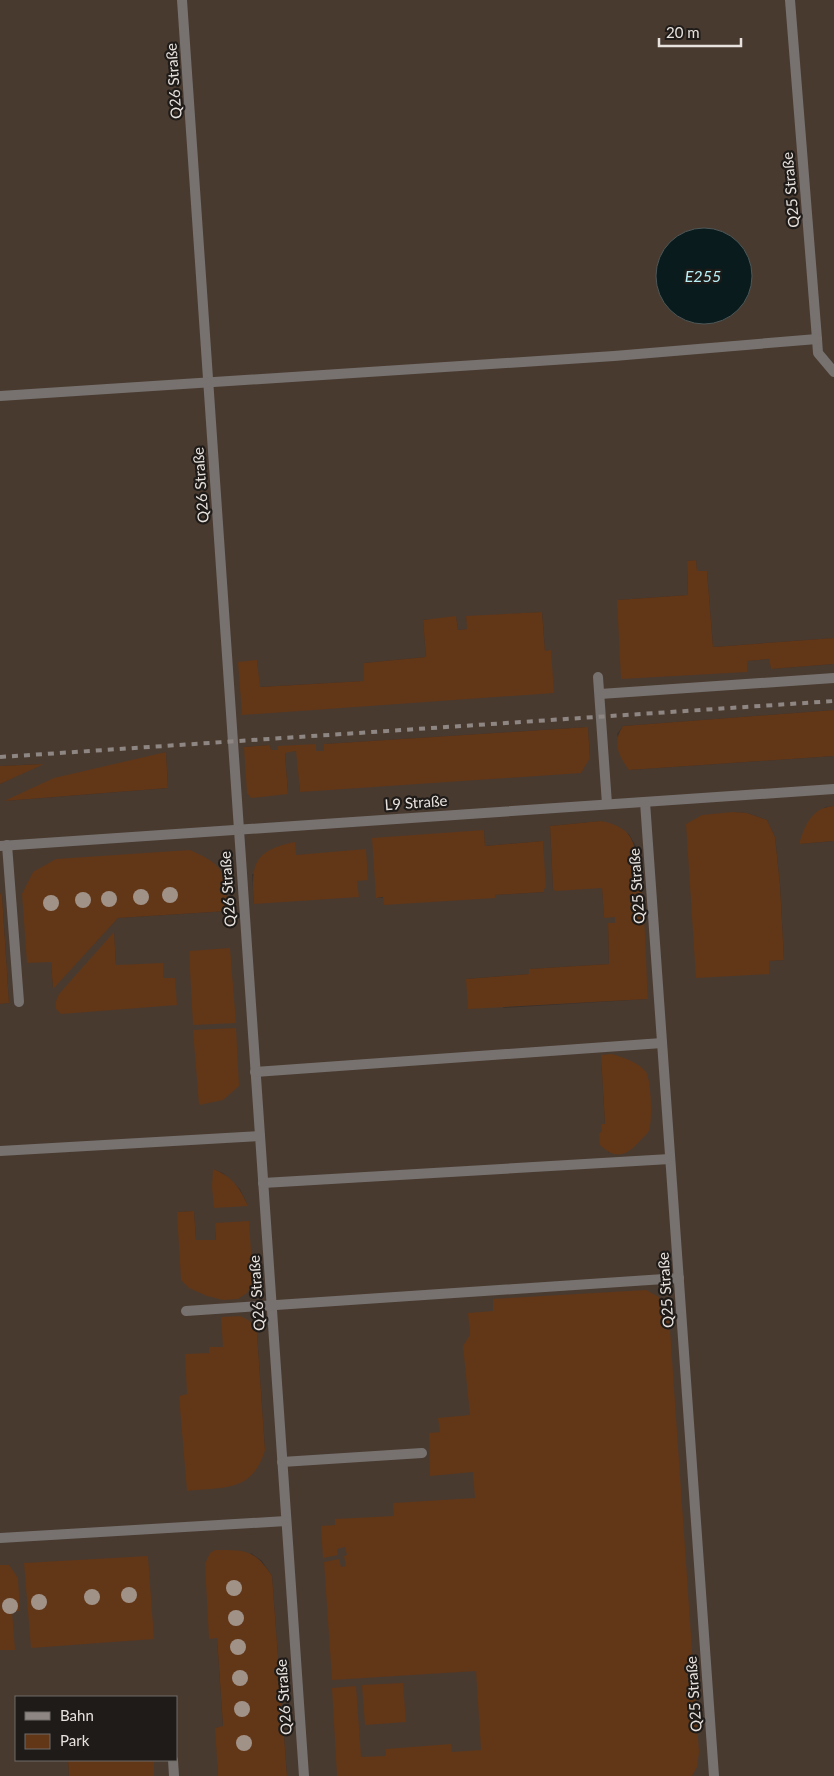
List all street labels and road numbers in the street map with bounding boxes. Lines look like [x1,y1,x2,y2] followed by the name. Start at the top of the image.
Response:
[161,42,185,119] street label: Q26 Straße
[778,151,802,229] street label: Q25 Straße
[188,446,212,523] street label: Q26 Straße
[384,791,448,813] street label: L9 Straße
[624,847,648,924] street label: Q25 Straße
[215,850,239,927] street label: Q26 Straße
[653,1251,677,1328] street label: Q25 Straße
[244,1254,268,1331] street label: Q26 Straße
[681,1655,705,1732] street label: Q25 Straße
[271,1658,295,1735] street label: Q26 Straße

